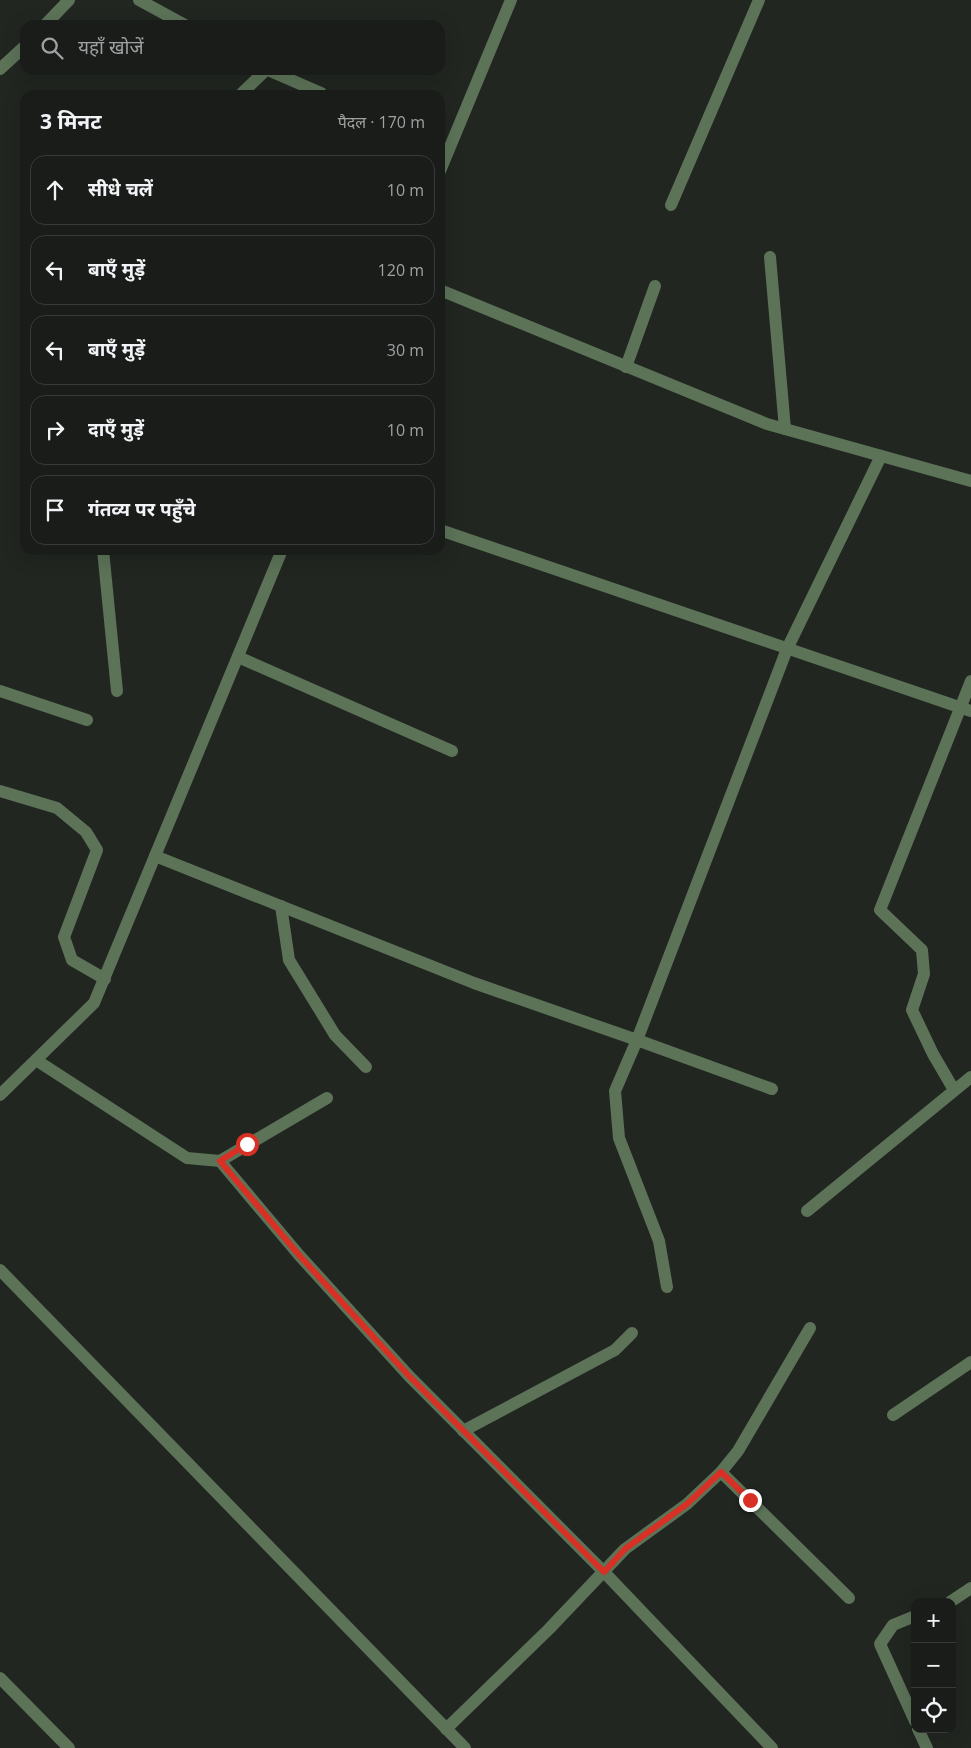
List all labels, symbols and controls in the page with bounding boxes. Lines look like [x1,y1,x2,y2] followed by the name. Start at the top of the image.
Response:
[20,20,445,75] search box
[38,34,66,62] icon: search
[78,34,144,60] text: यहाँ खोजें
[40,107,102,135] text: 3 मिनट
[338,111,425,133] text: पैदल · 170 m
[41,176,69,204] icon: ahead
[88,176,153,202] text: सीधे चलें
[387,179,424,201] text: 10 m
[41,256,69,284] icon: left
[88,256,145,282] text: बाएँ मुड़ें
[378,259,424,281] text: 120 m
[41,336,69,364] icon: left
[88,336,145,362] text: बाएँ मुड़ें
[387,339,424,361] text: 30 m
[41,416,69,444] icon: right
[88,416,144,442] text: दाएँ मुड़ें
[387,419,424,441] text: 10 m
[41,496,69,524] icon: arrive
[88,496,196,522] text: गंतव्य पर पहुँचे
[236,1133,259,1156] route start
[739,1489,762,1512] route end
[911,1598,956,1733] map controls
[911,1598,956,1643] button: +
[911,1643,956,1688] button: −
[911,1688,956,1733] button: locate

